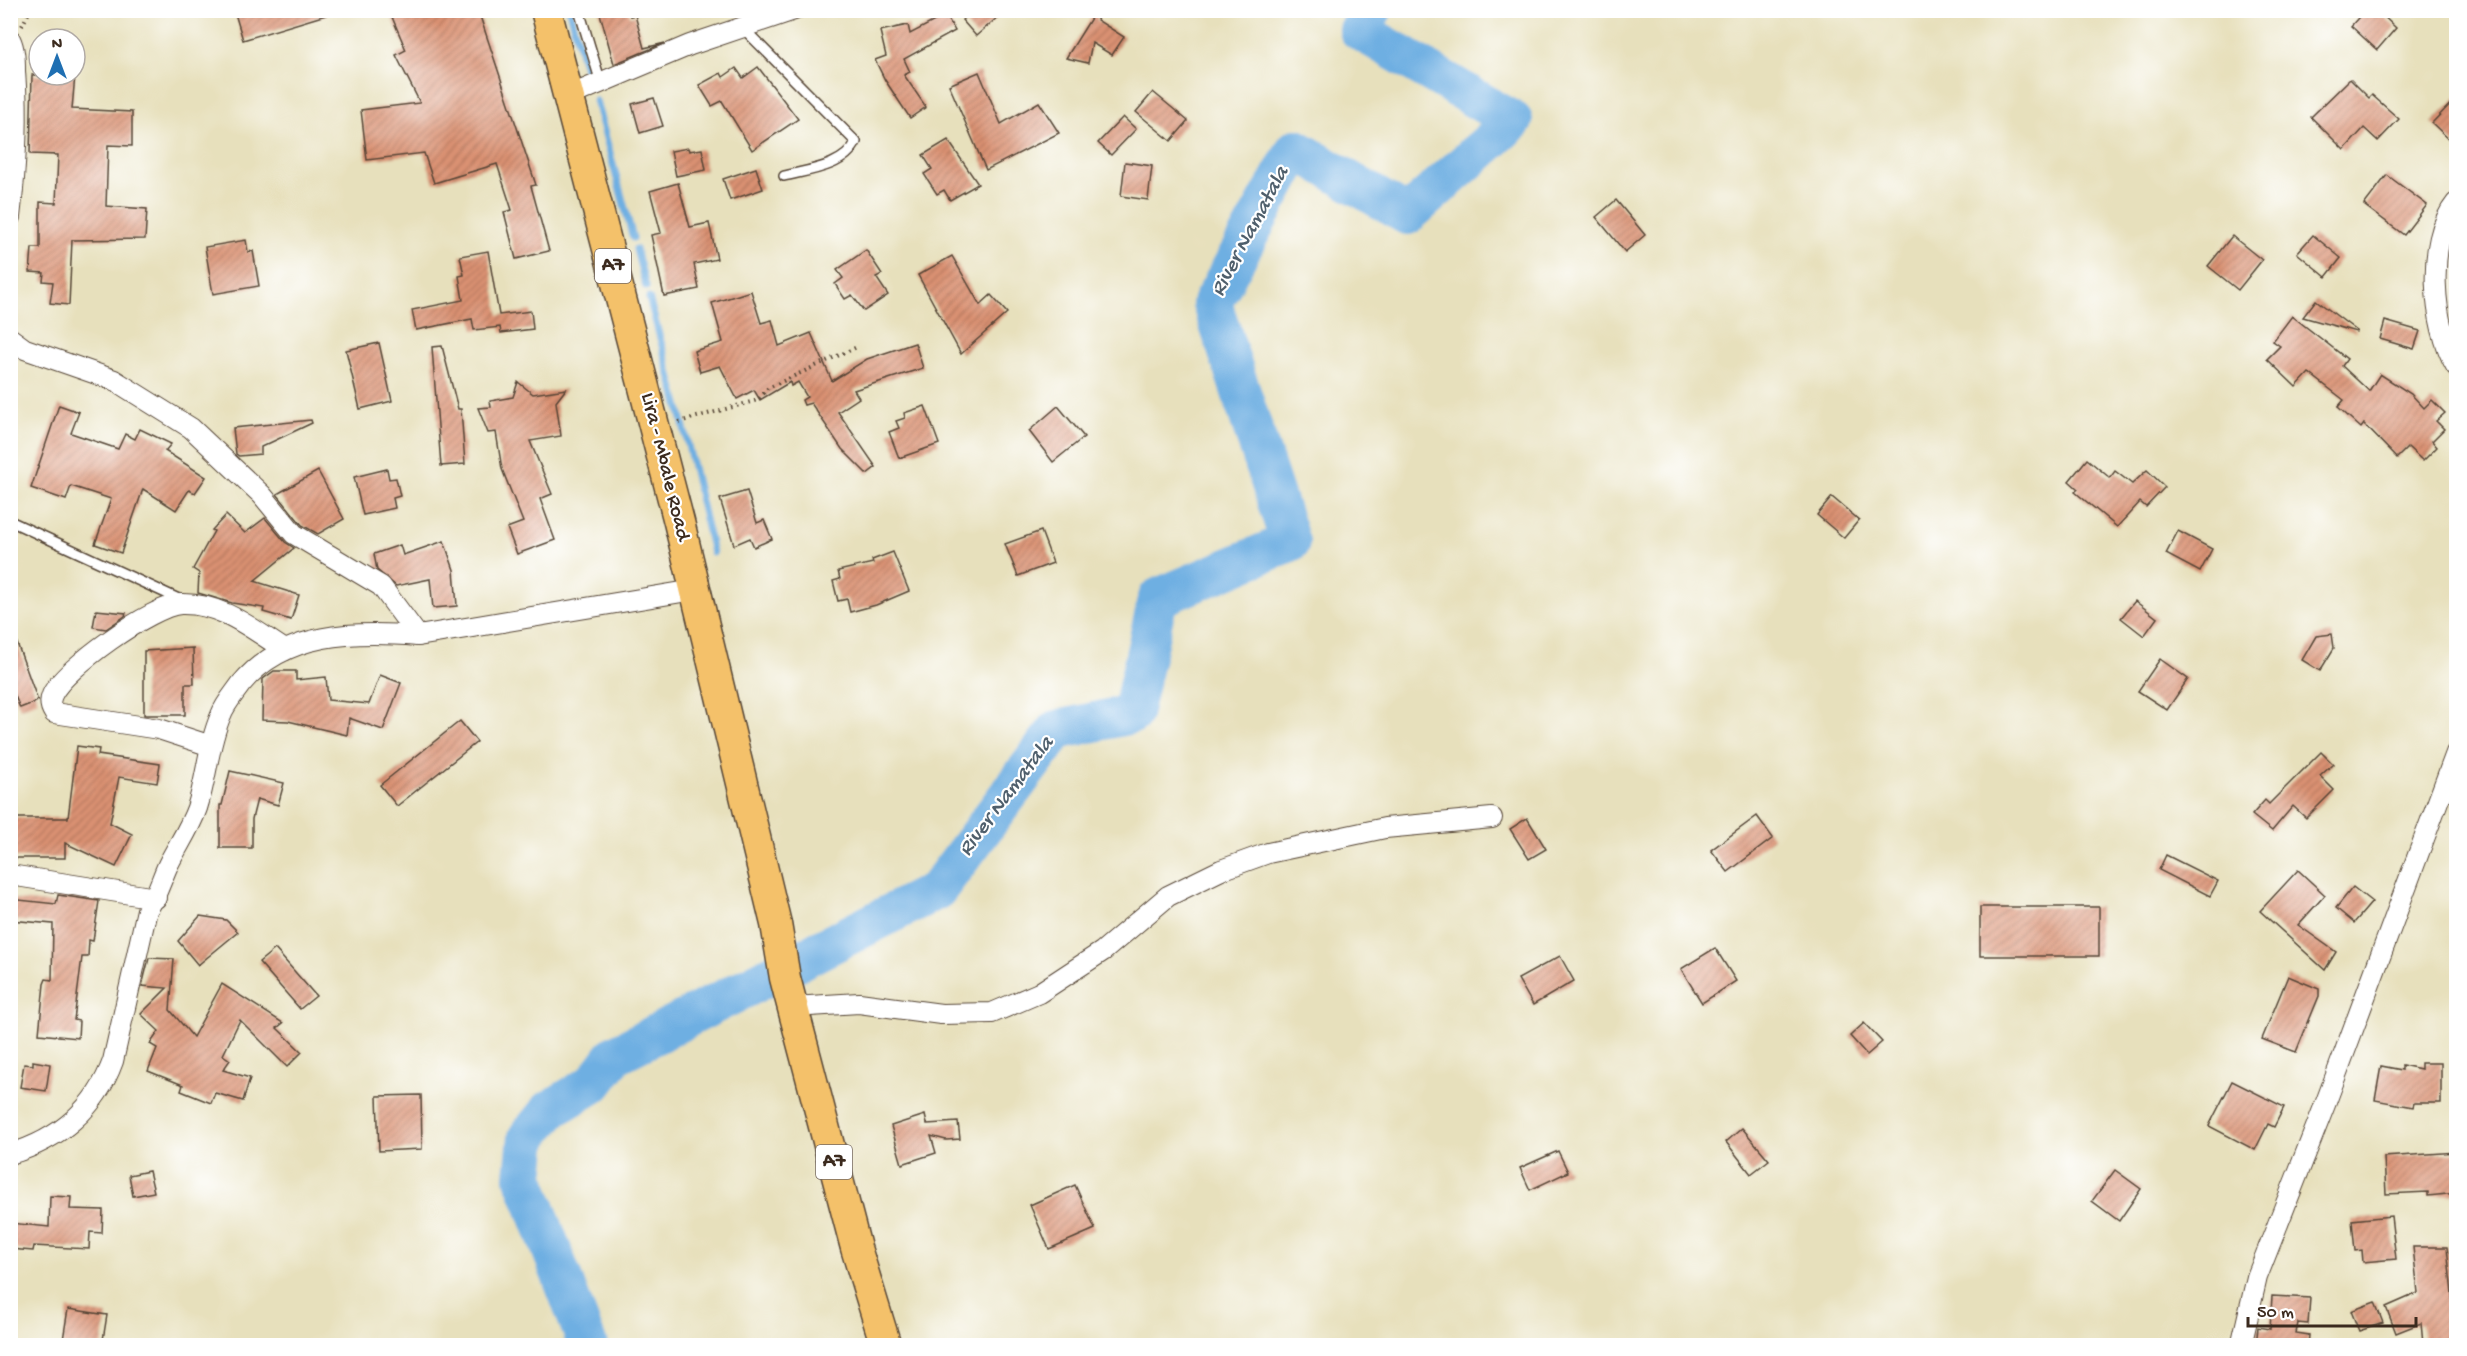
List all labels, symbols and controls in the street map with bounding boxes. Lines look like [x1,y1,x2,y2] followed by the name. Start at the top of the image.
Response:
[27,27,87,87] north arrow
[52,36,63,55] text: N
[1206,161,1297,301] water label: River Namatala
[595,249,631,283] road number: A7
[634,390,695,545] street label: Lira - Mbale Road
[954,731,1061,862] water label: River Namatala
[816,1145,852,1179] road number: A7
[2248,1290,2416,1328] scale bar
[2257,1303,2294,1324] text: 50 m

